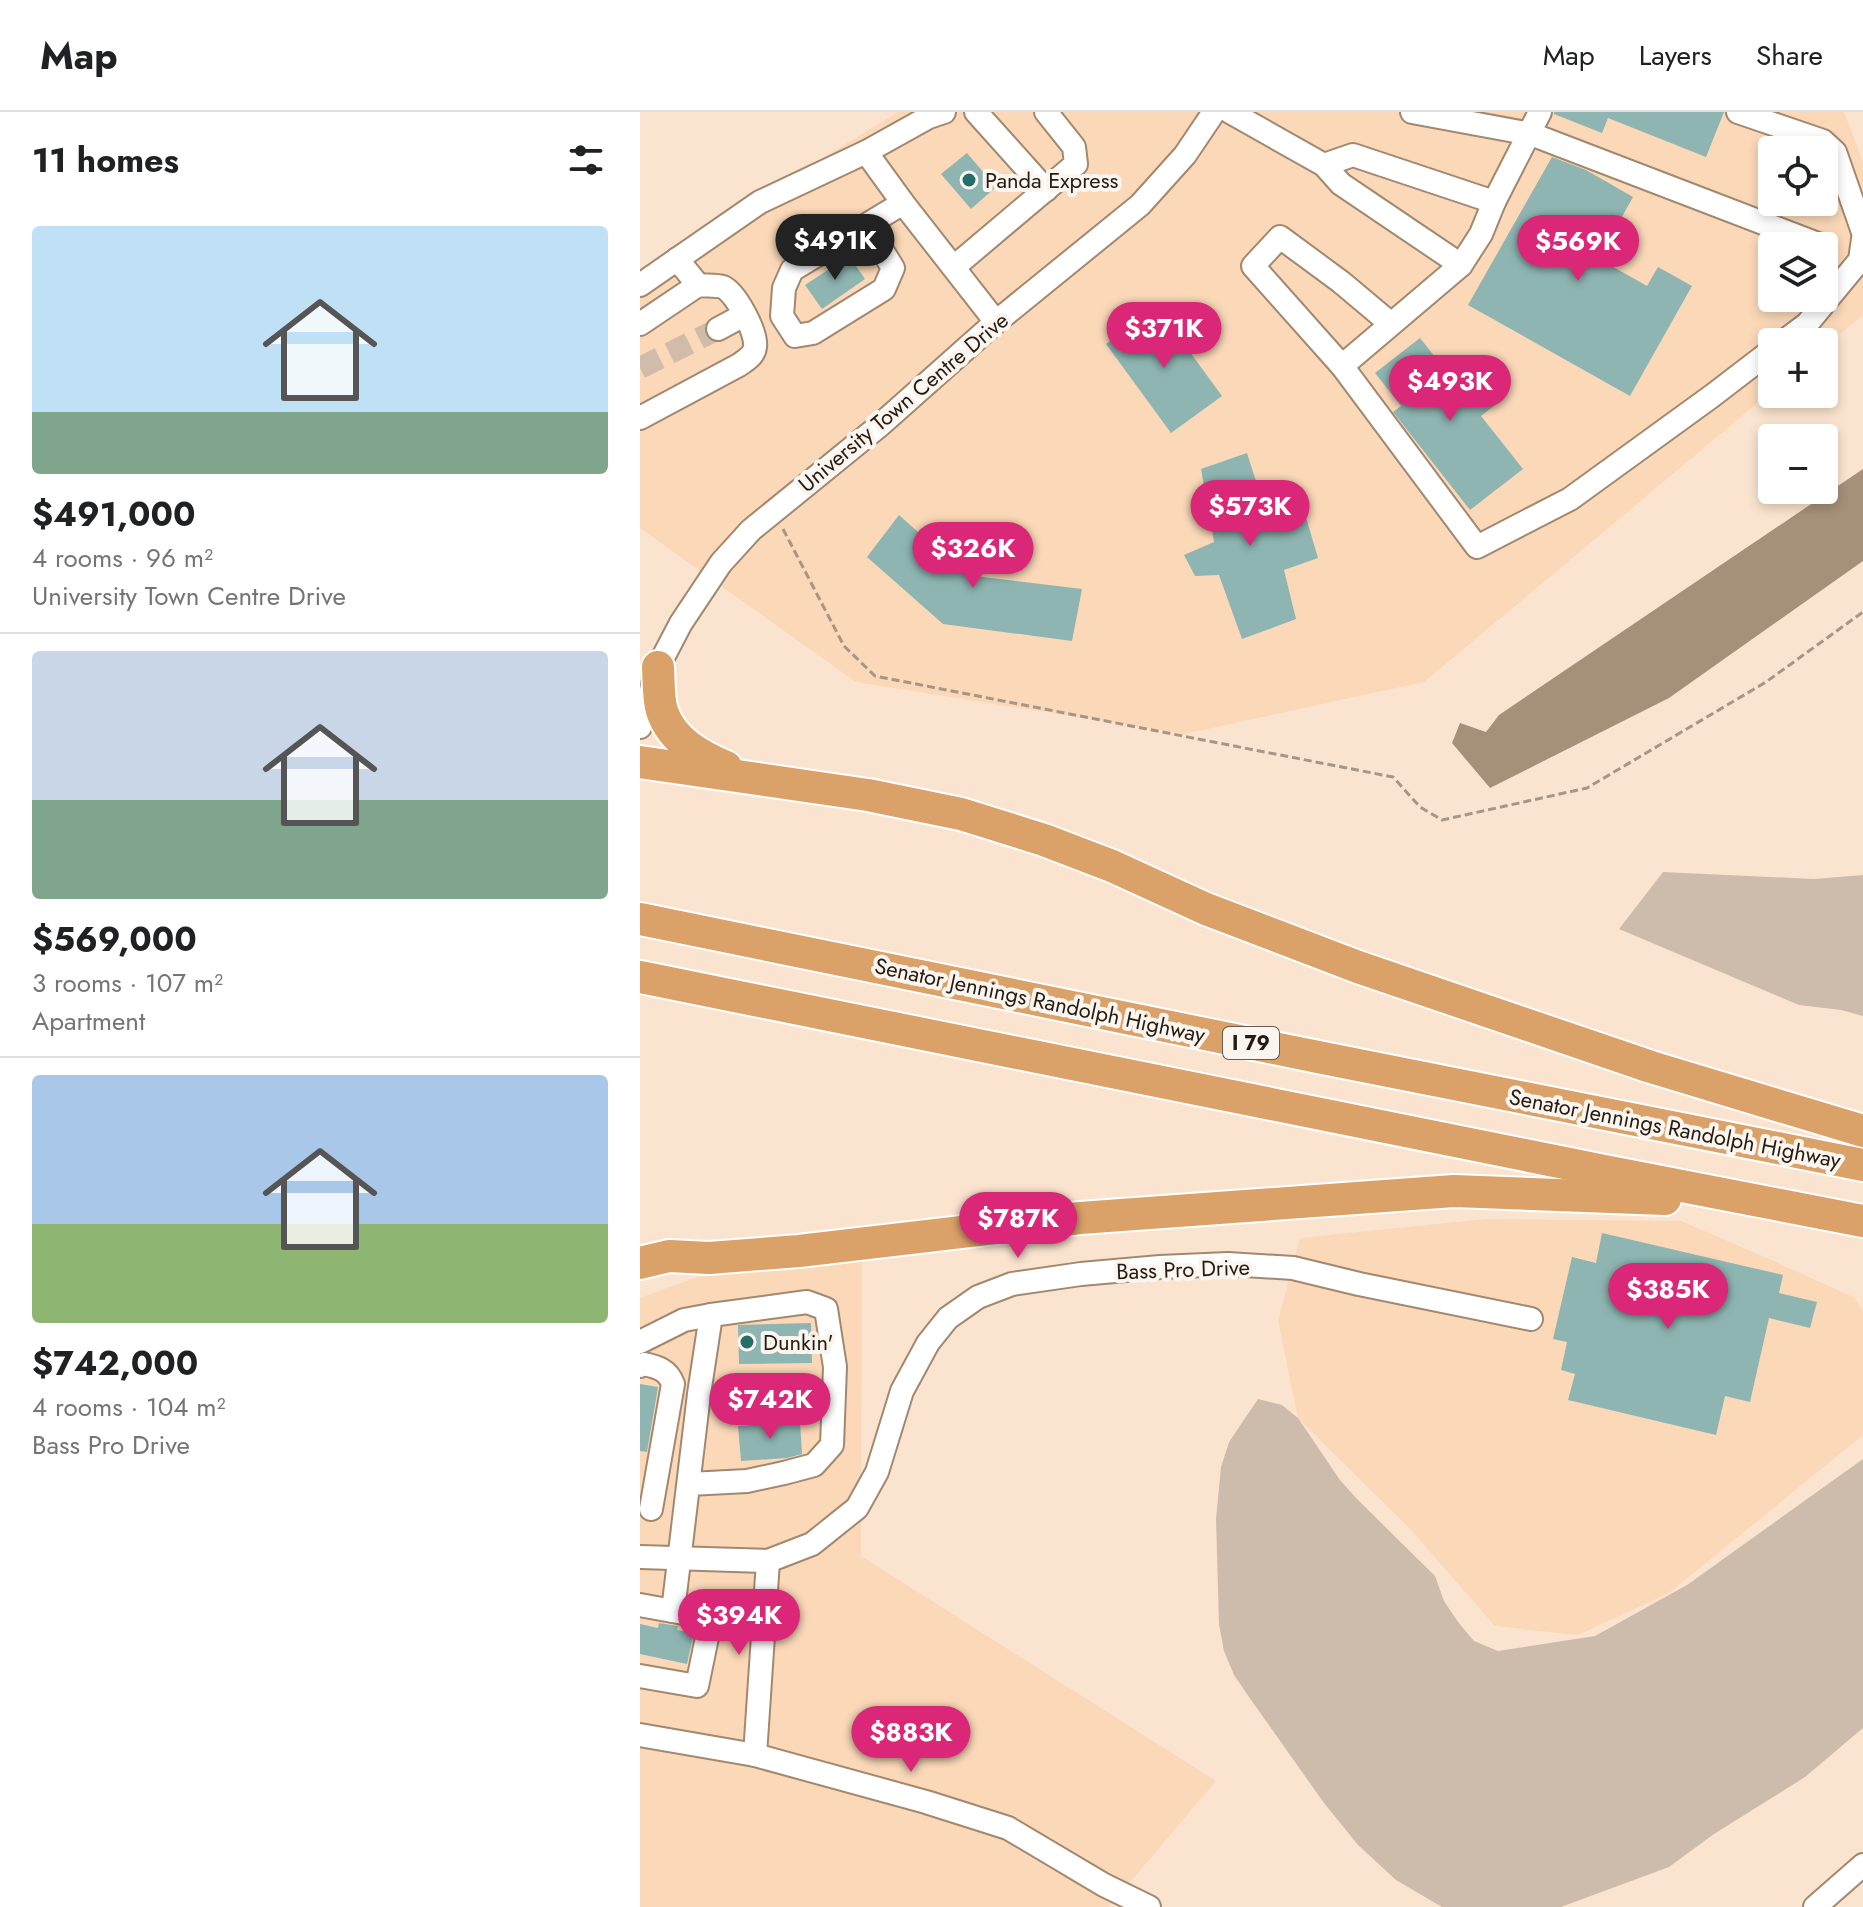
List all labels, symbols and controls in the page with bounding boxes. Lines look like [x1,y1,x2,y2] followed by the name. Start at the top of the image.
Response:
[40,28,118,83] text: Map
[1543,35,1595,76] text: Map
[1639,35,1712,76] text: Layers
[1756,35,1823,76] text: Share
[32,136,179,185] text: 11 homes
[1758,136,1838,504] map controls
[1758,136,1838,216] button: locate
[564,138,608,182] icon: filters
[985,164,1119,196] place label: Panda Express
[960,171,978,189] marker: Panda Express
[779,214,891,282] pin: $491K
[1522,215,1634,283] pin: $569K
[793,221,877,259] text: $491K
[1535,222,1621,260] text: $569K
[1758,232,1838,312] button: layers
[248,278,392,422] icon: home
[1108,302,1220,370] pin: $371K
[791,304,1015,500] street label: University Town Centre Drive
[1124,309,1204,347] text: $371K
[1758,328,1838,408] button: +
[1394,355,1506,423] pin: $493K
[1407,362,1493,400] text: $493K
[1758,424,1838,504] button: −
[1194,480,1306,548] pin: $573K
[1209,487,1291,525] text: $573K
[32,490,195,539] text: $491,000
[917,522,1029,590] pin: $326K
[931,529,1015,567] text: $326K
[32,539,213,577] text: 4 rooms · 96 m²
[32,577,346,615] text: University Town Centre Drive
[248,703,392,847] icon: home
[32,915,197,964] text: $569,000
[872,949,1209,1051] street label: Senator Jennings Randolph Highway
[32,964,223,1002] text: 3 rooms · 107 m²
[32,1002,145,1040] text: Apartment
[1223,1027,1279,1059] road number: I 79
[1506,1080,1844,1176] street label: Senator Jennings Randolph Highway
[248,1127,392,1271] icon: home
[962,1192,1074,1260] pin: $787K
[977,1199,1059,1237] text: $787K
[1116,1251,1250,1287] street label: Bass Pro Drive
[1612,1263,1724,1331] pin: $385K
[1626,1270,1710,1308] text: $385K
[763,1326,834,1358] place label: Dunkin'
[738,1333,756,1351] marker: Dunkin'
[32,1339,198,1388] text: $742,000
[714,1373,826,1441] pin: $742K
[727,1380,813,1418] text: $742K
[32,1388,226,1426] text: 4 rooms · 104 m²
[32,1426,190,1464] text: Bass Pro Drive
[683,1589,795,1657] pin: $394K
[696,1596,782,1634] text: $394K
[855,1706,967,1774] pin: $883K
[869,1713,953,1751] text: $883K

